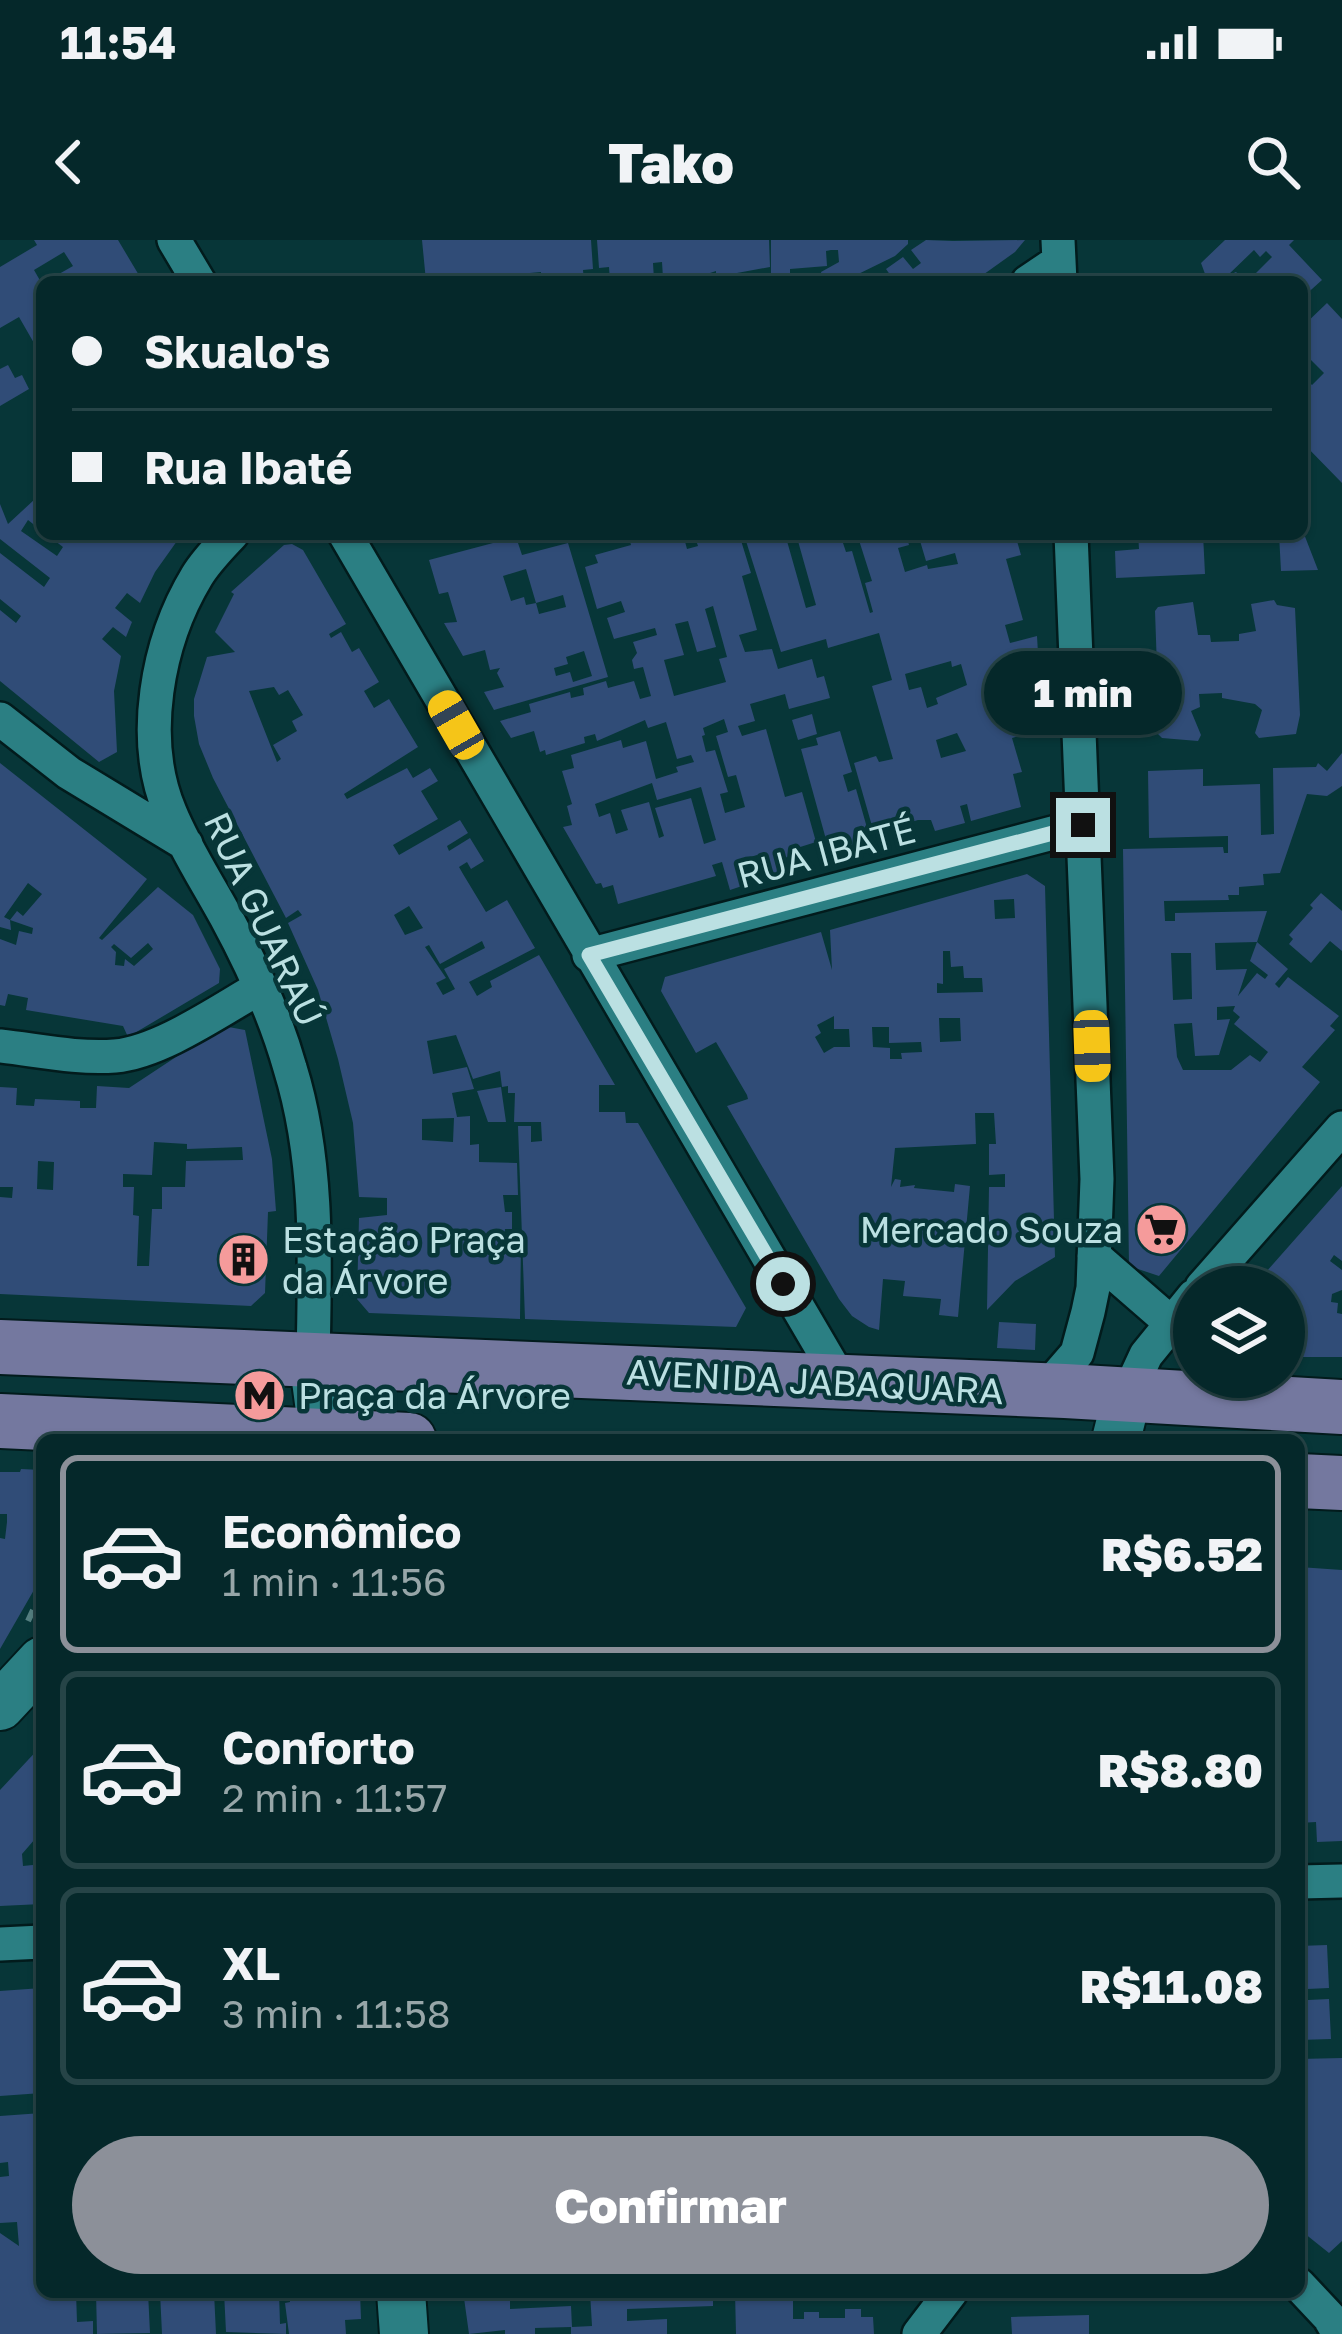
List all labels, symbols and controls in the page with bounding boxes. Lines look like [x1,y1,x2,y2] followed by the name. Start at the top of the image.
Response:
[60,15,176,69] text: 11:54
[36,129,102,195] icon: back
[1240,129,1306,195] icon: search
[608,130,734,195] text: Tako
[144,324,331,378] text: Skualo's
[144,440,352,494] text: Rua Ibaté
[984,651,1182,735] callout: 1 min
[1033,669,1133,716] text: 1 min
[422,685,490,765] car
[1056,798,1110,852] route end
[196,805,332,1033] street label: RUA GUARAÚ
[732,808,920,896] street label: RUA IBATÉ
[1073,1009,1111,1083] car
[1134,1201,1190,1257] supermarket icon: Mercado Souza
[860,1208,1123,1251] place label: Mercado Souza
[282,1218,526,1302] place label: Estação Praça da Árvore
[215,1232,271,1288] building icon: Estação Praça da Árvore
[756,1257,810,1311] route start
[1173,1266,1305,1398] map controls
[1173,1266,1305,1398] button: layers
[625,1350,1005,1412] street label: AVENIDA JABAQUARA
[231,1367,287,1423] metro station icon: Praça da Árvore
[298,1374,571,1417] place label: Praça da Árvore
[78,1500,186,1608] icon: car
[222,1504,462,1558] text: Econômico
[1101,1527,1263,1581] text: R$6.52
[222,1558,447,1605] text: 1 min · 11:56
[78,1716,186,1824] icon: car
[222,1720,415,1774] text: Conforto
[1098,1743,1263,1797] text: R$8.80
[222,1774,447,1821] text: 2 min · 11:57
[78,1932,186,2040] icon: car
[222,1936,280,1990] text: XL
[1080,1959,1263,2013] text: R$11.08
[222,1990,451,2037] text: 3 min · 11:58
[72,2136,1269,2274] button: Confirmar

